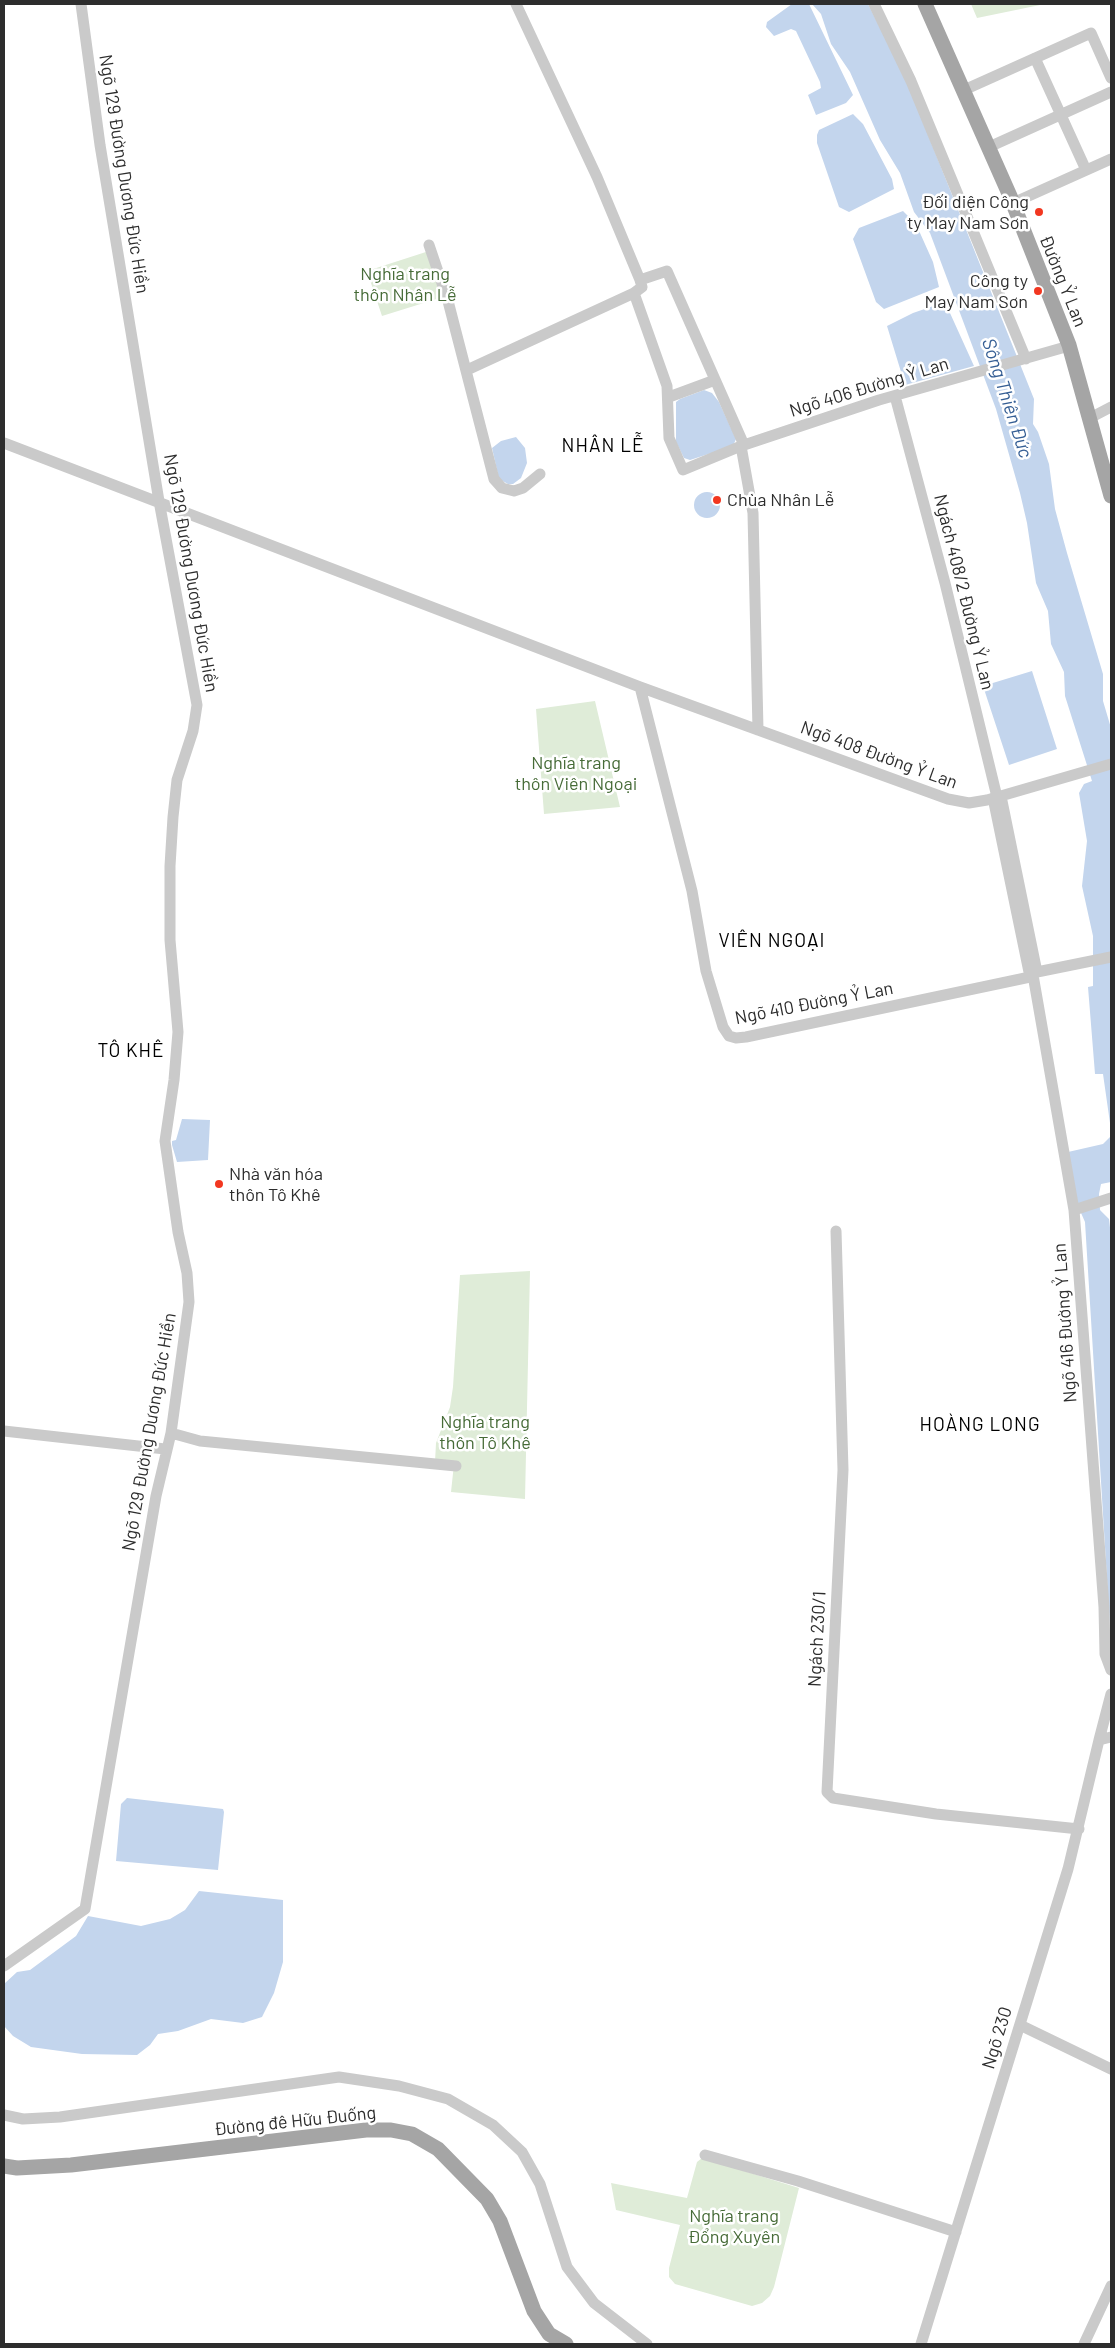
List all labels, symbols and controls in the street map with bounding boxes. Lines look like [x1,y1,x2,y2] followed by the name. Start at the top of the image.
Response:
[94,53,154,295] street label: Ngõ 129 Đường Dương Đức Hiền
[907,191,1029,233] place label: Đối diện Công ty May Nam Sơn
[1033,206,1045,218] marker: Đối diện Công ty May Nam Sơn
[1035,232,1091,330] street label: Đường Ỷ Lan
[353,263,457,306] park label: Nghĩa trang thôn Nhân Lễ
[924,270,1028,312] place label: Công ty May Nam Sơn
[1032,285,1044,297] marker: Công ty May Nam Sơn
[977,335,1037,461] water label: Sông Thiên Đức
[787,353,951,421] street label: Ngõ 406 Đường Ỷ Lan
[561,435,645,457] district label: NHÂN LỄ
[159,452,223,694] street label: Ngõ 129 Đường Dương Đức Hiền
[727,489,834,511] place label: Chùa Nhân Lễ
[929,492,999,692] street label: Ngách 408/2 Đường Ỷ Lan
[711,494,723,506] marker: Chùa Nhân Lễ
[798,717,960,793] street label: Ngõ 408 Đường Ỷ Lan
[515,752,637,794] park label: Nghĩa trang thôn Viên Ngoại
[717,930,827,952] district label: VIÊN NGOẠI
[733,977,895,1029] street label: Ngõ 410 Đường Ỷ Lan
[97,1040,165,1062] district label: TÔ KHÊ
[229,1163,323,1206] place label: Nhà văn hóa thôn Tô Khê
[213,1178,225,1190] marker: Nhà văn hóa thôn Tô Khê
[1049,1243,1081,1403] street label: Ngõ 416 Đường Ỷ Lan
[117,1311,181,1553] street label: Ngõ 129 Đường Dương Đức Hiền
[439,1411,531,1454] park label: Nghĩa trang thôn Tô Khê
[918,1414,1042,1436] district label: HOÀNG LONG
[804,1591,830,1687] street label: Ngách 230/1
[977,2004,1017,2072] street label: Ngõ 230
[213,2102,377,2140] street label: Đường đê Hữu Đuống
[688,2205,780,2248] park label: Nghĩa trang Đổng Xuyên

